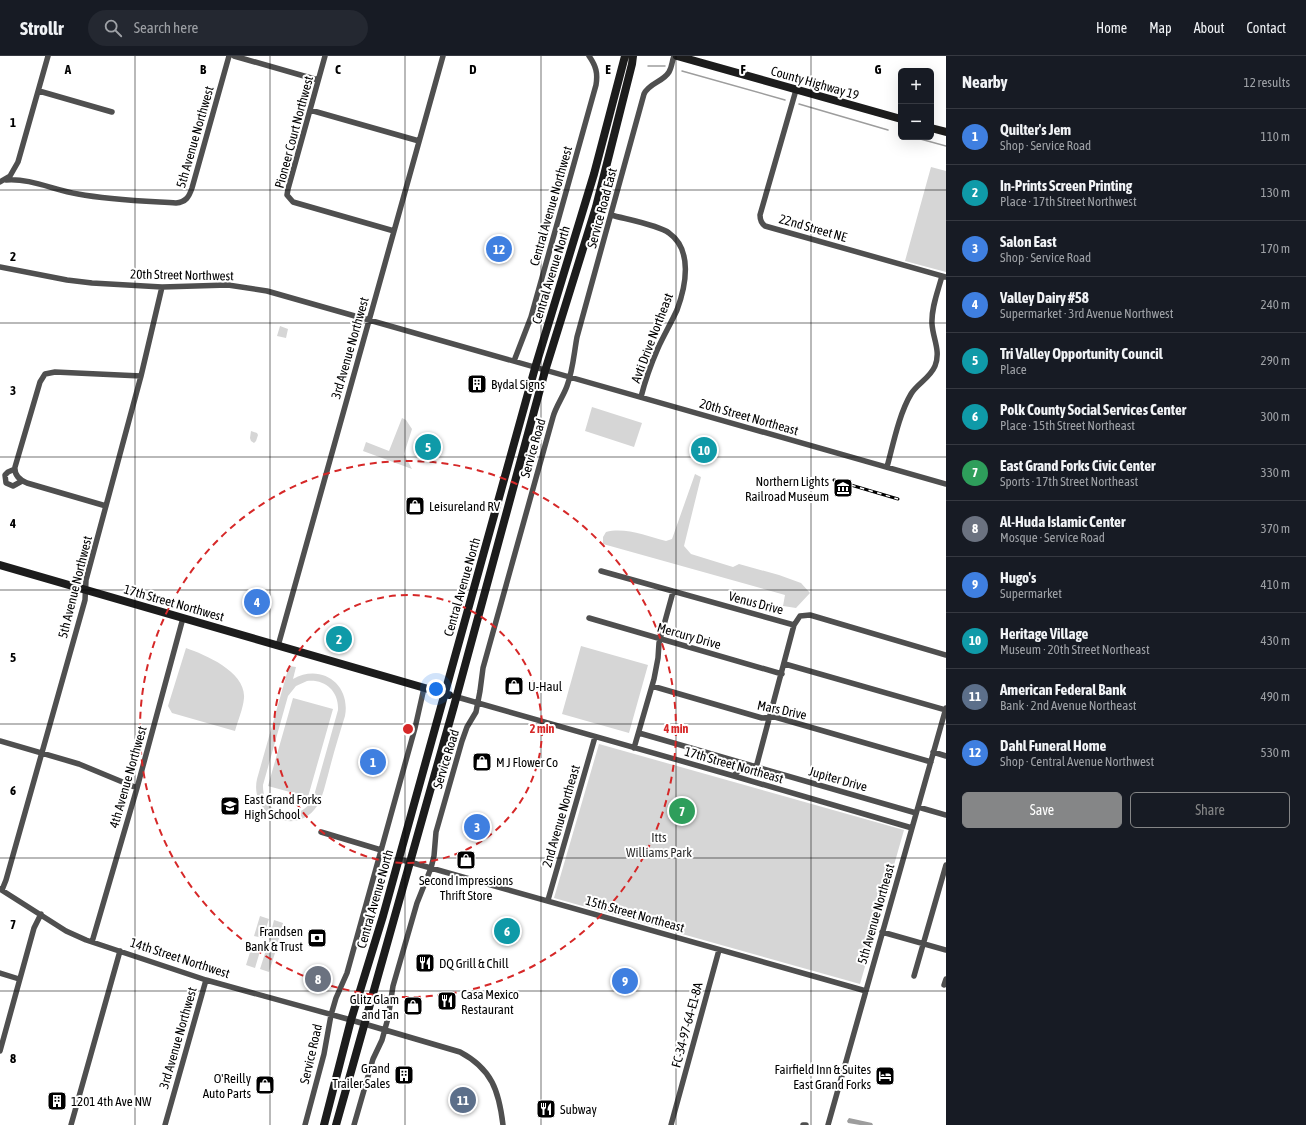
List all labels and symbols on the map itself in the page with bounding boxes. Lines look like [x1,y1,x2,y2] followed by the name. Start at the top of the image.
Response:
[64,62,72,77] text: A
[200,62,207,77] text: B
[335,62,341,77] text: C
[469,62,477,77] text: D
[605,62,611,77] text: E
[740,62,746,77] text: F
[875,62,882,77] text: G
[769,63,861,103] street label: County Highway 19
[272,74,316,190] street label: Pioneer Court Northwest
[173,84,217,190] street label: 5th Avenue Northwest
[10,115,16,130] text: 1
[527,144,575,268] street label: Central Avenue Northwest
[584,166,620,250] street label: Service Road East
[777,211,849,245] street label: 22nd Street NE
[529,224,573,326] street label: Central Avenue North
[486,234,512,264] pin: 12
[10,249,16,264] text: 2
[130,267,234,283] street label: 20th Street Northwest
[628,291,676,385] street label: Avti Drive Northeast
[328,295,372,401] street label: 3rd Avenue Northwest
[466,373,488,395] building icon: Bydal Signs
[491,377,545,392] place label: Bydal Signs
[10,383,16,398] text: 3
[698,396,800,438] street label: 20th Street Northeast
[517,417,549,479] street label: Service Road
[415,432,441,462] pin: 5
[691,435,717,465] pin: 10
[745,474,829,504] place label: Northern Lights Railroad Museum
[832,477,854,499] museum icon: Northern Lights Railroad Museum
[404,495,426,517] shop icon: Leisureland RV
[429,499,501,514] place label: Leisureland RV
[9,516,16,531] text: 4
[55,534,95,640] street label: 5th Avenue Northwest
[441,536,483,638] street label: Central Avenue North
[122,581,226,625] street label: 17th Street Northwest
[244,587,270,617] pin: 4
[727,588,785,618] street label: Venus Drive
[655,620,723,652] street label: Mercury Drive
[326,624,352,654] pin: 2
[10,650,16,665] text: 5
[503,675,525,697] shop icon: U-Haul
[426,679,446,699] your location
[528,679,563,694] place label: U-Haul
[756,697,808,723] street label: Mars Drive
[401,722,415,736] centre of rings
[530,722,554,736] text: 2 min
[663,722,688,736] text: 4 min
[106,724,150,830] street label: 4th Avenue Northwest
[430,728,462,790] street label: Service Road
[683,744,785,786] street label: 17th Street Northeast
[360,747,386,777] pin: 1
[471,751,493,773] shop icon: M J Flower Co
[496,755,558,770] place label: M J Flower Co
[539,763,583,869] street label: 2nd Avenue Northeast
[807,764,869,794] street label: Jupiter Drive
[10,783,16,798] text: 6
[244,792,322,822] place label: East Grand Forks High School
[219,795,241,817] school or university icon: East Grand Forks High School
[669,796,695,826] pin: 7
[464,812,490,842] pin: 3
[626,830,692,860] park label: Itts Williams Park
[354,848,396,950] street label: Central Avenue North
[455,849,477,871] shop icon: Second Impressions Thrift Store
[855,862,898,966] street label: 5th Avenue Northeast
[419,873,514,903] place label: Second Impressions Thrift Store
[584,893,686,935] street label: 15th Street Northeast
[494,916,520,946] pin: 6
[10,917,16,932] text: 7
[245,924,303,954] place label: Frandsen Bank & Trust
[306,927,328,949] bank icon: Frandsen Bank & Trust
[128,935,232,981] street label: 14th Street Northwest
[414,952,436,974] restaurant icon: DQ Grill & Chill
[439,956,509,971] place label: DQ Grill & Chill
[305,964,331,994] pin: 8
[612,966,638,996] pin: 9
[668,980,706,1069] street label: FC-34-97-64-E1-8A
[156,985,200,1091] street label: 3rd Avenue Northwest
[461,987,519,1017] place label: Casa Mexico Restaurant
[436,990,458,1012] restaurant icon: Casa Mexico Restaurant
[350,992,399,1022] place label: Glitz Glam and Tan
[402,995,424,1017] shop icon: Glitz Glam and Tan
[297,1023,325,1085] street label: Service Road
[10,1051,16,1066] text: 8
[332,1061,390,1091] place label: Grand Trailer Sales
[774,1062,871,1092] place label: Fairfield Inn & Suites East Grand Forks
[393,1064,415,1086] building icon: Grand Trailer Sales
[874,1065,896,1087] hotel icon: Fairfield Inn & Suites East Grand Forks
[203,1071,252,1101] place label: O'Reilly Auto Parts
[254,1074,276,1096] shop icon: O'Reilly Auto Parts
[450,1085,476,1115] pin: 11
[46,1090,68,1112] building icon: 1201 4th Ave NW
[71,1094,152,1109] place label: 1201 4th Ave NW
[535,1098,557,1120] restaurant icon: Subway
[560,1102,597,1117] place label: Subway

